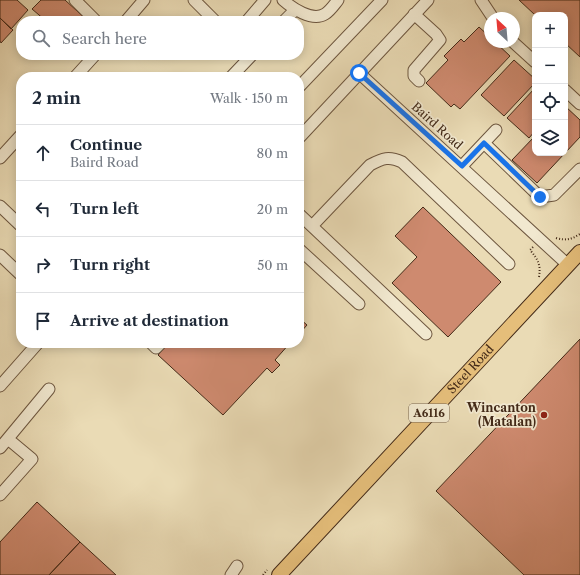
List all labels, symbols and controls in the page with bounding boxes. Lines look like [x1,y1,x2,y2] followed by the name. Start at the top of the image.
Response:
[484,12,520,48] north arrow
[532,12,568,156] map controls
[532,12,568,48] button: +
[16,16,304,60] search box
[30,27,52,49] icon: search
[62,29,147,48] text: Search here
[532,48,568,84] button: −
[350,64,368,82] route start
[532,84,568,120] button: locate
[32,88,81,108] text: 2 min
[210,90,288,106] text: Walk · 150 m
[409,99,466,153] street label: Baird Road
[532,120,568,156] button: layers
[70,135,142,154] text: Continue
[32,142,54,164] icon: ahead
[256,145,288,161] text: 80 m
[70,154,139,170] text: Baird Road
[531,188,549,206] route end
[32,198,54,220] icon: left
[70,199,139,218] text: Turn left
[257,201,288,217] text: 20 m
[32,254,54,276] icon: right
[70,255,150,274] text: Turn right
[257,257,288,273] text: 50 m
[32,310,54,332] icon: arrive
[70,311,229,330] text: Arrive at destination
[444,341,497,397] street label: Steel Road
[466,400,537,429] place label: Wincanton (Matalan)
[409,404,449,422] road number: A6116
[539,410,549,420] marker: Wincanton (Matalan)

